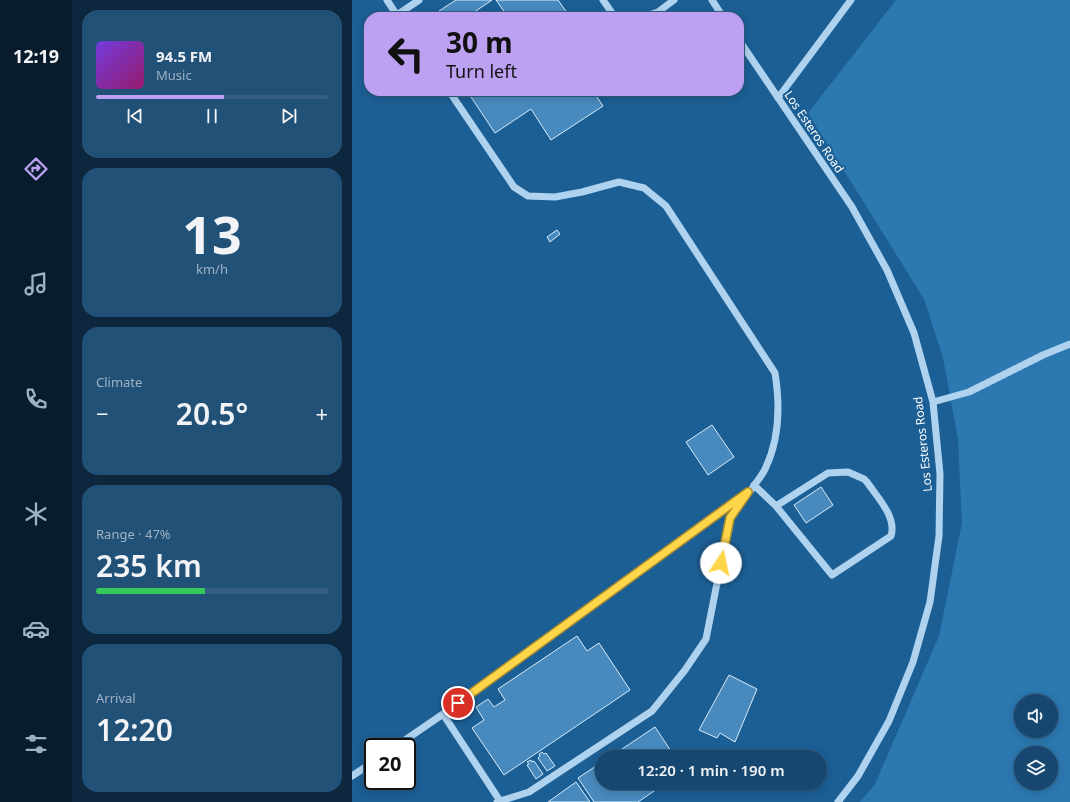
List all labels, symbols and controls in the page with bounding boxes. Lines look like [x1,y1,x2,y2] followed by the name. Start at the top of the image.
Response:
[446,23,513,61] text: 30 m
[380,28,432,80] icon: left
[13,44,59,68] text: 12:19
[156,46,212,66] text: 94.5 FM
[446,59,517,83] text: Turn left
[156,66,192,84] text: Music
[781,87,848,176] street label: Los Esteros Road
[124,105,146,127] icon: previous
[201,105,223,127] icon: pause
[278,105,300,127] icon: next
[22,155,50,183] icon: directions
[182,198,242,269] text: 13
[196,260,228,278] text: km/h
[22,270,50,298] icon: music
[96,373,142,391] text: Climate
[22,385,50,413] icon: phone
[176,393,248,434] text: 20.5°
[909,396,936,492] street label: Los Esteros Road
[96,398,109,428] text: −
[315,398,328,428] text: +
[22,500,50,528] icon: climate
[96,525,171,543] text: Range · 47%
[700,542,742,584] position arrow
[96,545,202,586] text: 235 km
[22,615,50,643] icon: car
[441,686,475,720] pin
[96,689,136,707] text: Arrival
[447,692,469,714] icon: arrive
[1014,694,1058,790] map controls
[1014,694,1058,738] button: sound
[96,709,173,750] text: 12:20
[22,730,50,758] icon: filters
[364,738,416,790] speed limit sign: 20
[1014,746,1058,790] button: layers
[637,760,785,780] text: 12:20 · 1 min · 190 m

